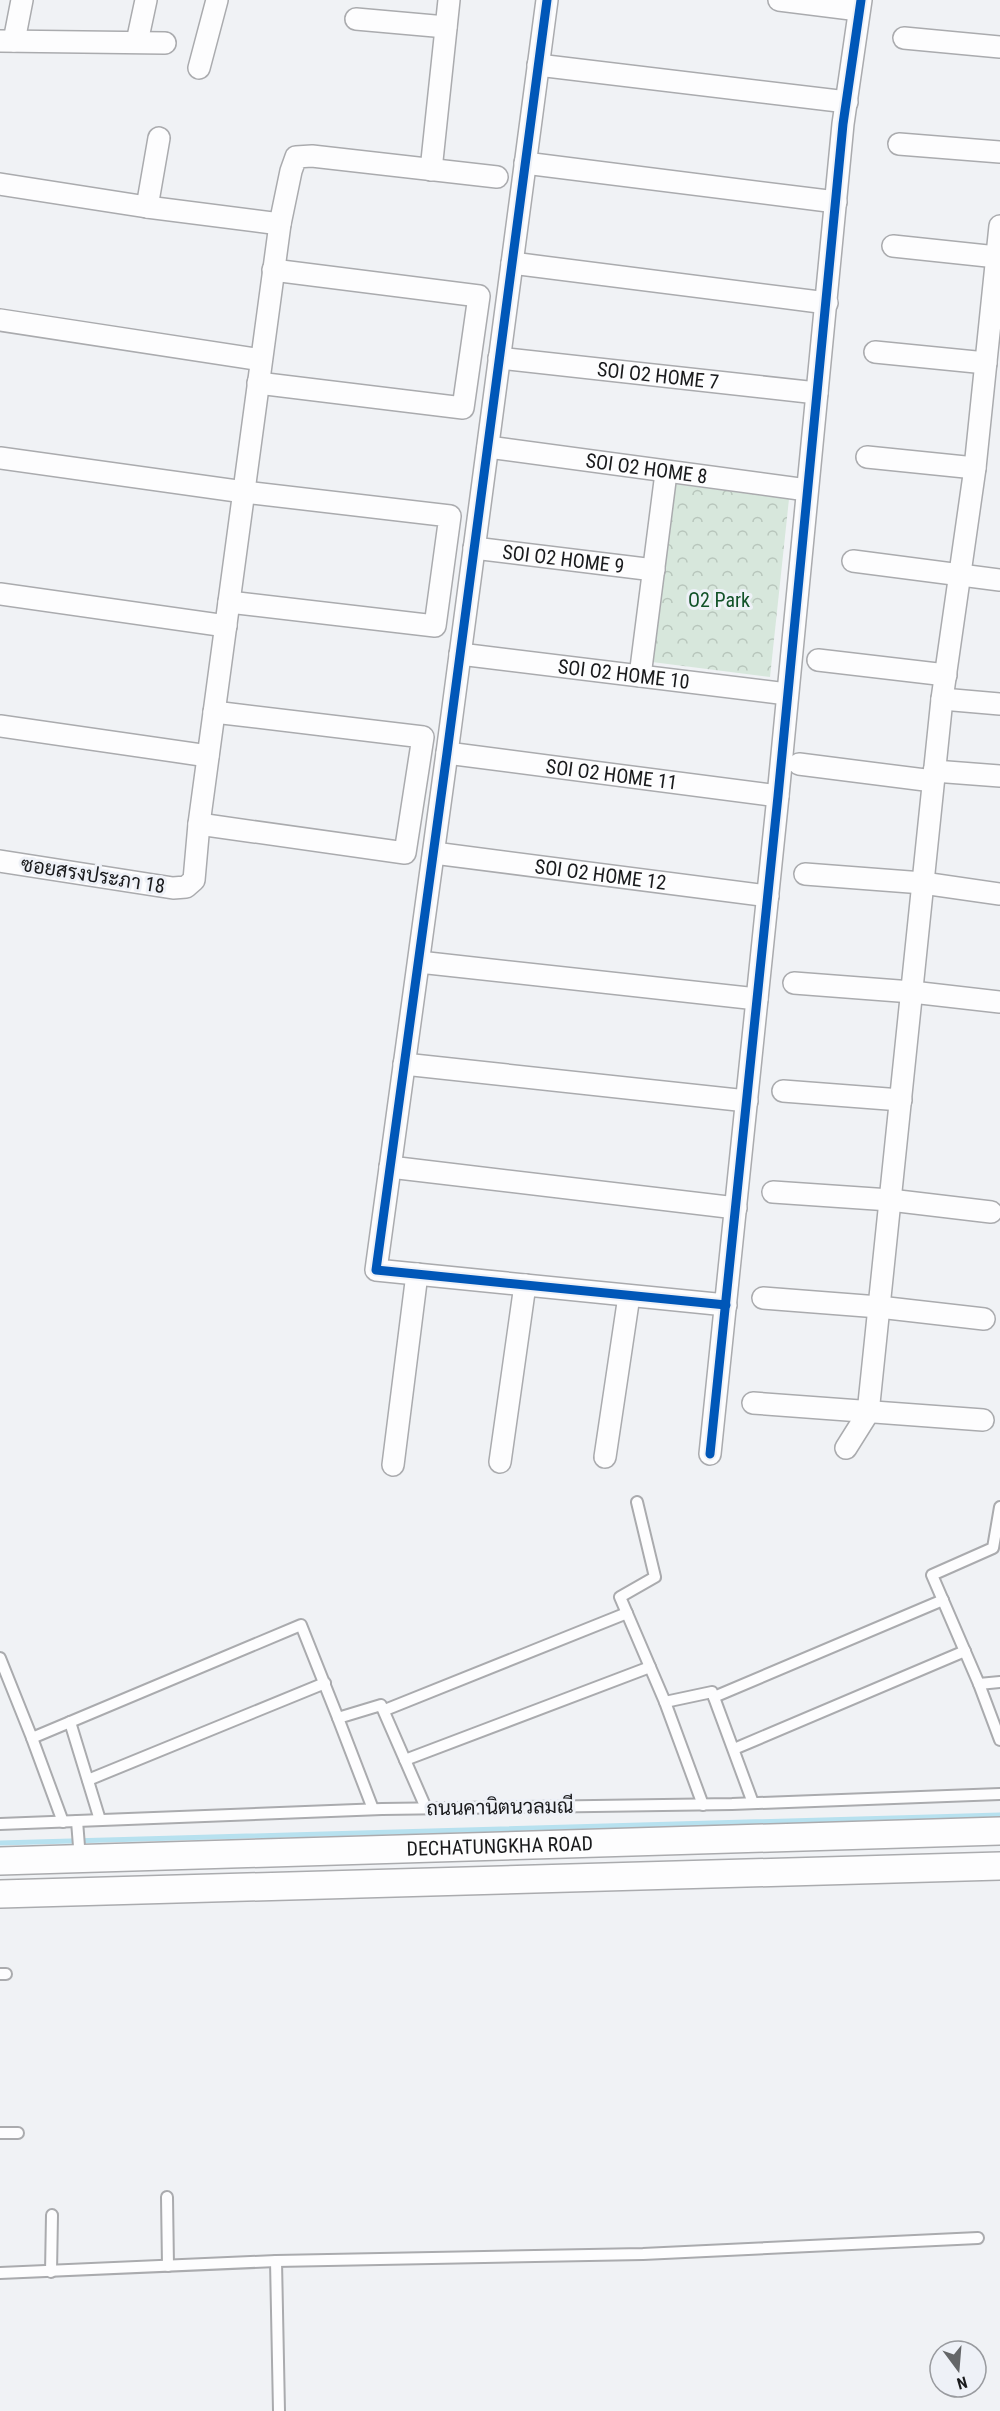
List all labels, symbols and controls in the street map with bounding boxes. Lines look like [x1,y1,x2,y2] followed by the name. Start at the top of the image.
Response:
[596,357,720,394] street label: SOI O2 HOME 7
[584,448,709,488] street label: SOI O2 HOME 8
[501,540,626,578] street label: SOI O2 HOME 9
[688,588,750,612] park label: O2 Park
[557,654,691,694] street label: SOI O2 HOME 10
[544,754,679,795] street label: SOI O2 HOME 11
[19,852,167,898] street label: ซอยสรงประภา 18
[533,854,668,895] street label: SOI O2 HOME 12
[426,1793,574,1820] street label: ถนนคานิตนวลมณี
[406,1831,593,1861] street label: DECHATUNGKHA ROAD
[928,2339,988,2399] north arrow
[955,2372,969,2393] text: N

